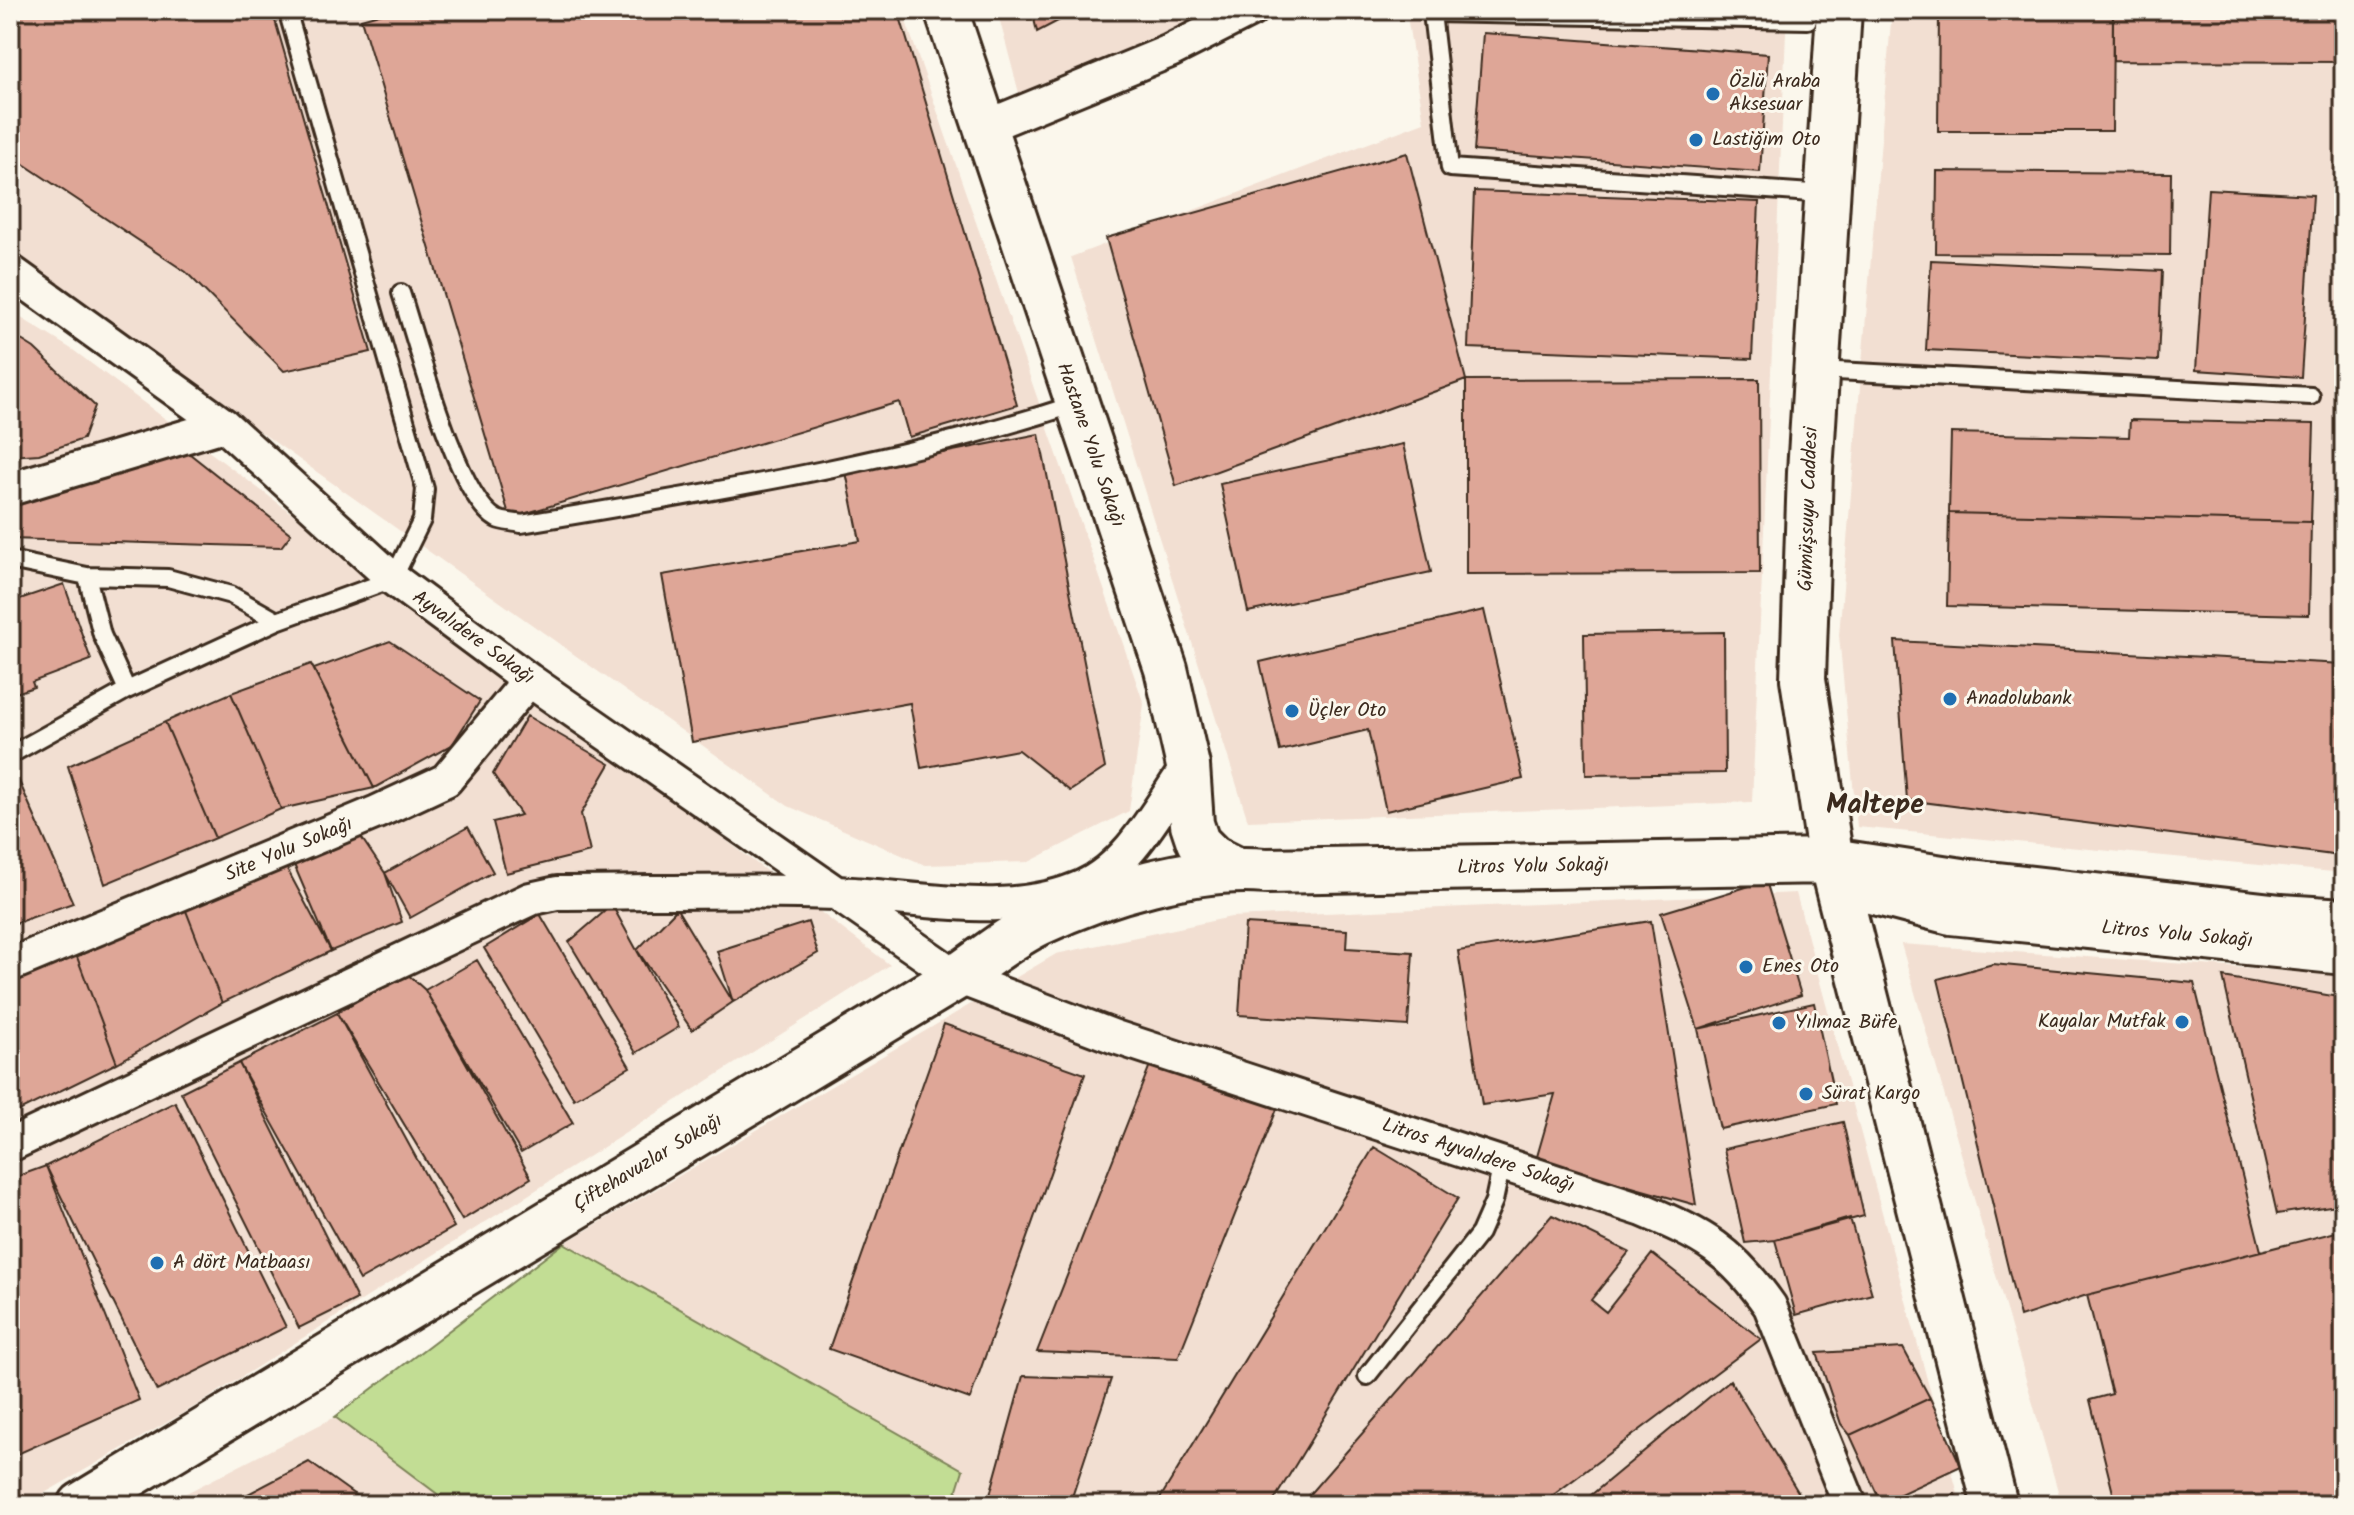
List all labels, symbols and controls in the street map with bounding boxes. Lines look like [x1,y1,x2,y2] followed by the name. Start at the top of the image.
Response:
[1729,66,1821,121] place label: Özlü Araba Aksesuar
[1704,85,1722,103] marker: Özlü Araba Aksesuar
[1712,124,1821,156] place label: Lastiğim Oto
[1687,131,1705,149] marker: Lastiğim Oto
[1047,358,1133,532] street label: Hastane Yolu Sokağı
[1790,425,1828,592] street label: Gümüşsuyu Caddesi
[405,582,541,694] street label: Ayvalıdere Sokağı
[1966,683,2072,715] place label: Anadolubank
[1941,690,1959,708] marker: Anadolubank
[1308,695,1386,727] place label: Üçler Oto
[1283,702,1301,720] marker: Üçler Oto
[1826,783,1924,828] district label: Maltepe
[220,809,358,891] street label: Site Yolu Sokağı
[1457,850,1609,884] street label: Litros Yolu Sokağı
[2100,912,2254,958] street label: Litros Yolu Sokağı
[1762,951,1839,983] place label: Enes Oto
[1737,958,1755,976] marker: Enes Oto
[2038,1006,2167,1038] place label: Kayalar Mutfak
[1795,1007,1898,1039] place label: Yılmaz Büfe
[2173,1013,2191,1031] marker: Kayalar Mutfak
[1770,1014,1788,1032] marker: Yılmaz Büfe
[1822,1078,1920,1110] place label: Sürat Kargo
[1797,1085,1815,1103] marker: Sürat Kargo
[567,1105,729,1221] street label: Çiftehavuzlar Sokağı
[1378,1110,1578,1202] street label: Litros Ayvalıdere Sokağı
[173,1247,310,1279] place label: A dört Matbaası
[148,1254,166,1272] marker: A dört Matbaası

